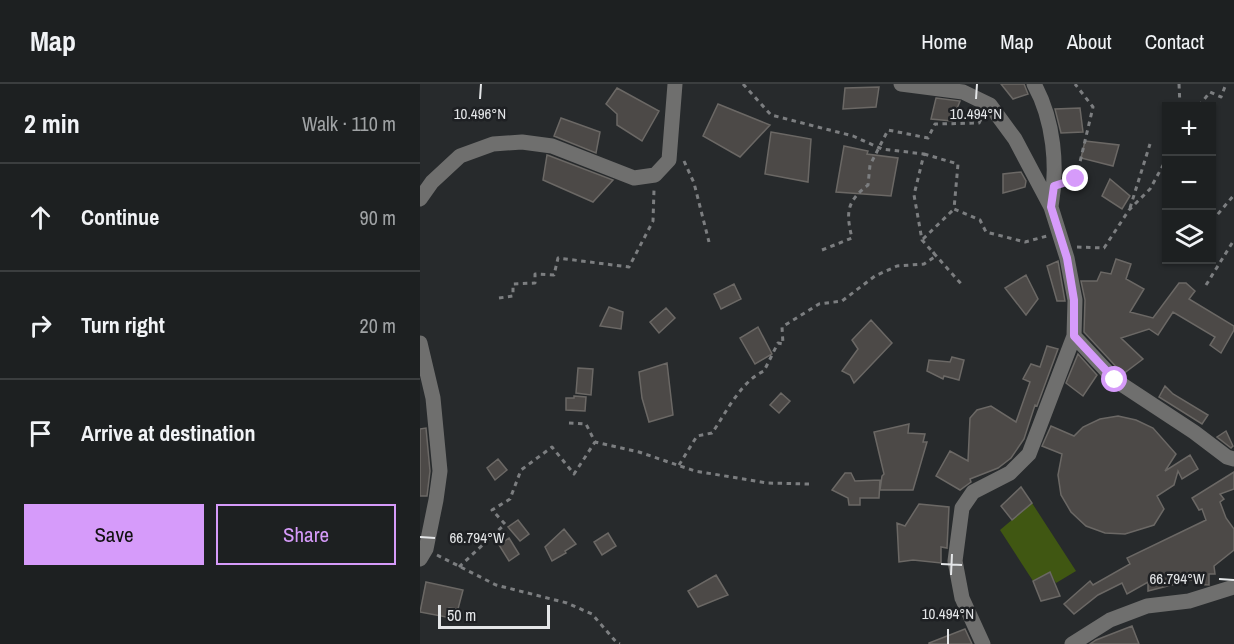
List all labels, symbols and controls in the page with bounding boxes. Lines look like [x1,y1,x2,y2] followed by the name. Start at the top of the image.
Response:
[30,22,76,60] text: Map
[921,27,967,56] text: Home
[1000,27,1034,56] text: Map
[1067,27,1112,56] text: About
[1145,27,1204,56] text: Contact
[1162,102,1216,264] map controls
[1162,102,1216,156] button: +
[454,103,506,124] text: 10.496°N
[950,103,1002,124] text: 10.494°N
[24,106,80,141] text: 2 min
[302,110,396,137] text: Walk · 110 m
[1162,156,1216,210] button: −
[1062,165,1088,191] route end
[24,201,57,234] icon: ahead
[81,202,159,232] text: Continue
[360,204,396,231] text: 90 m
[1162,210,1216,264] button: layers
[24,309,57,342] icon: right
[81,310,165,340] text: Turn right
[360,312,396,339] text: 20 m
[1101,366,1127,392] route start
[24,417,57,450] icon: arrive
[81,418,255,448] text: Arrive at destination
[24,504,204,565] button: Save
[216,504,396,565] button: Share
[449,527,505,548] text: 66.794°W
[1149,568,1205,589] text: 66.794°W
[438,602,550,630] scale bar
[922,603,974,624] text: 10.494°N
[447,604,476,626] text: 50 m

